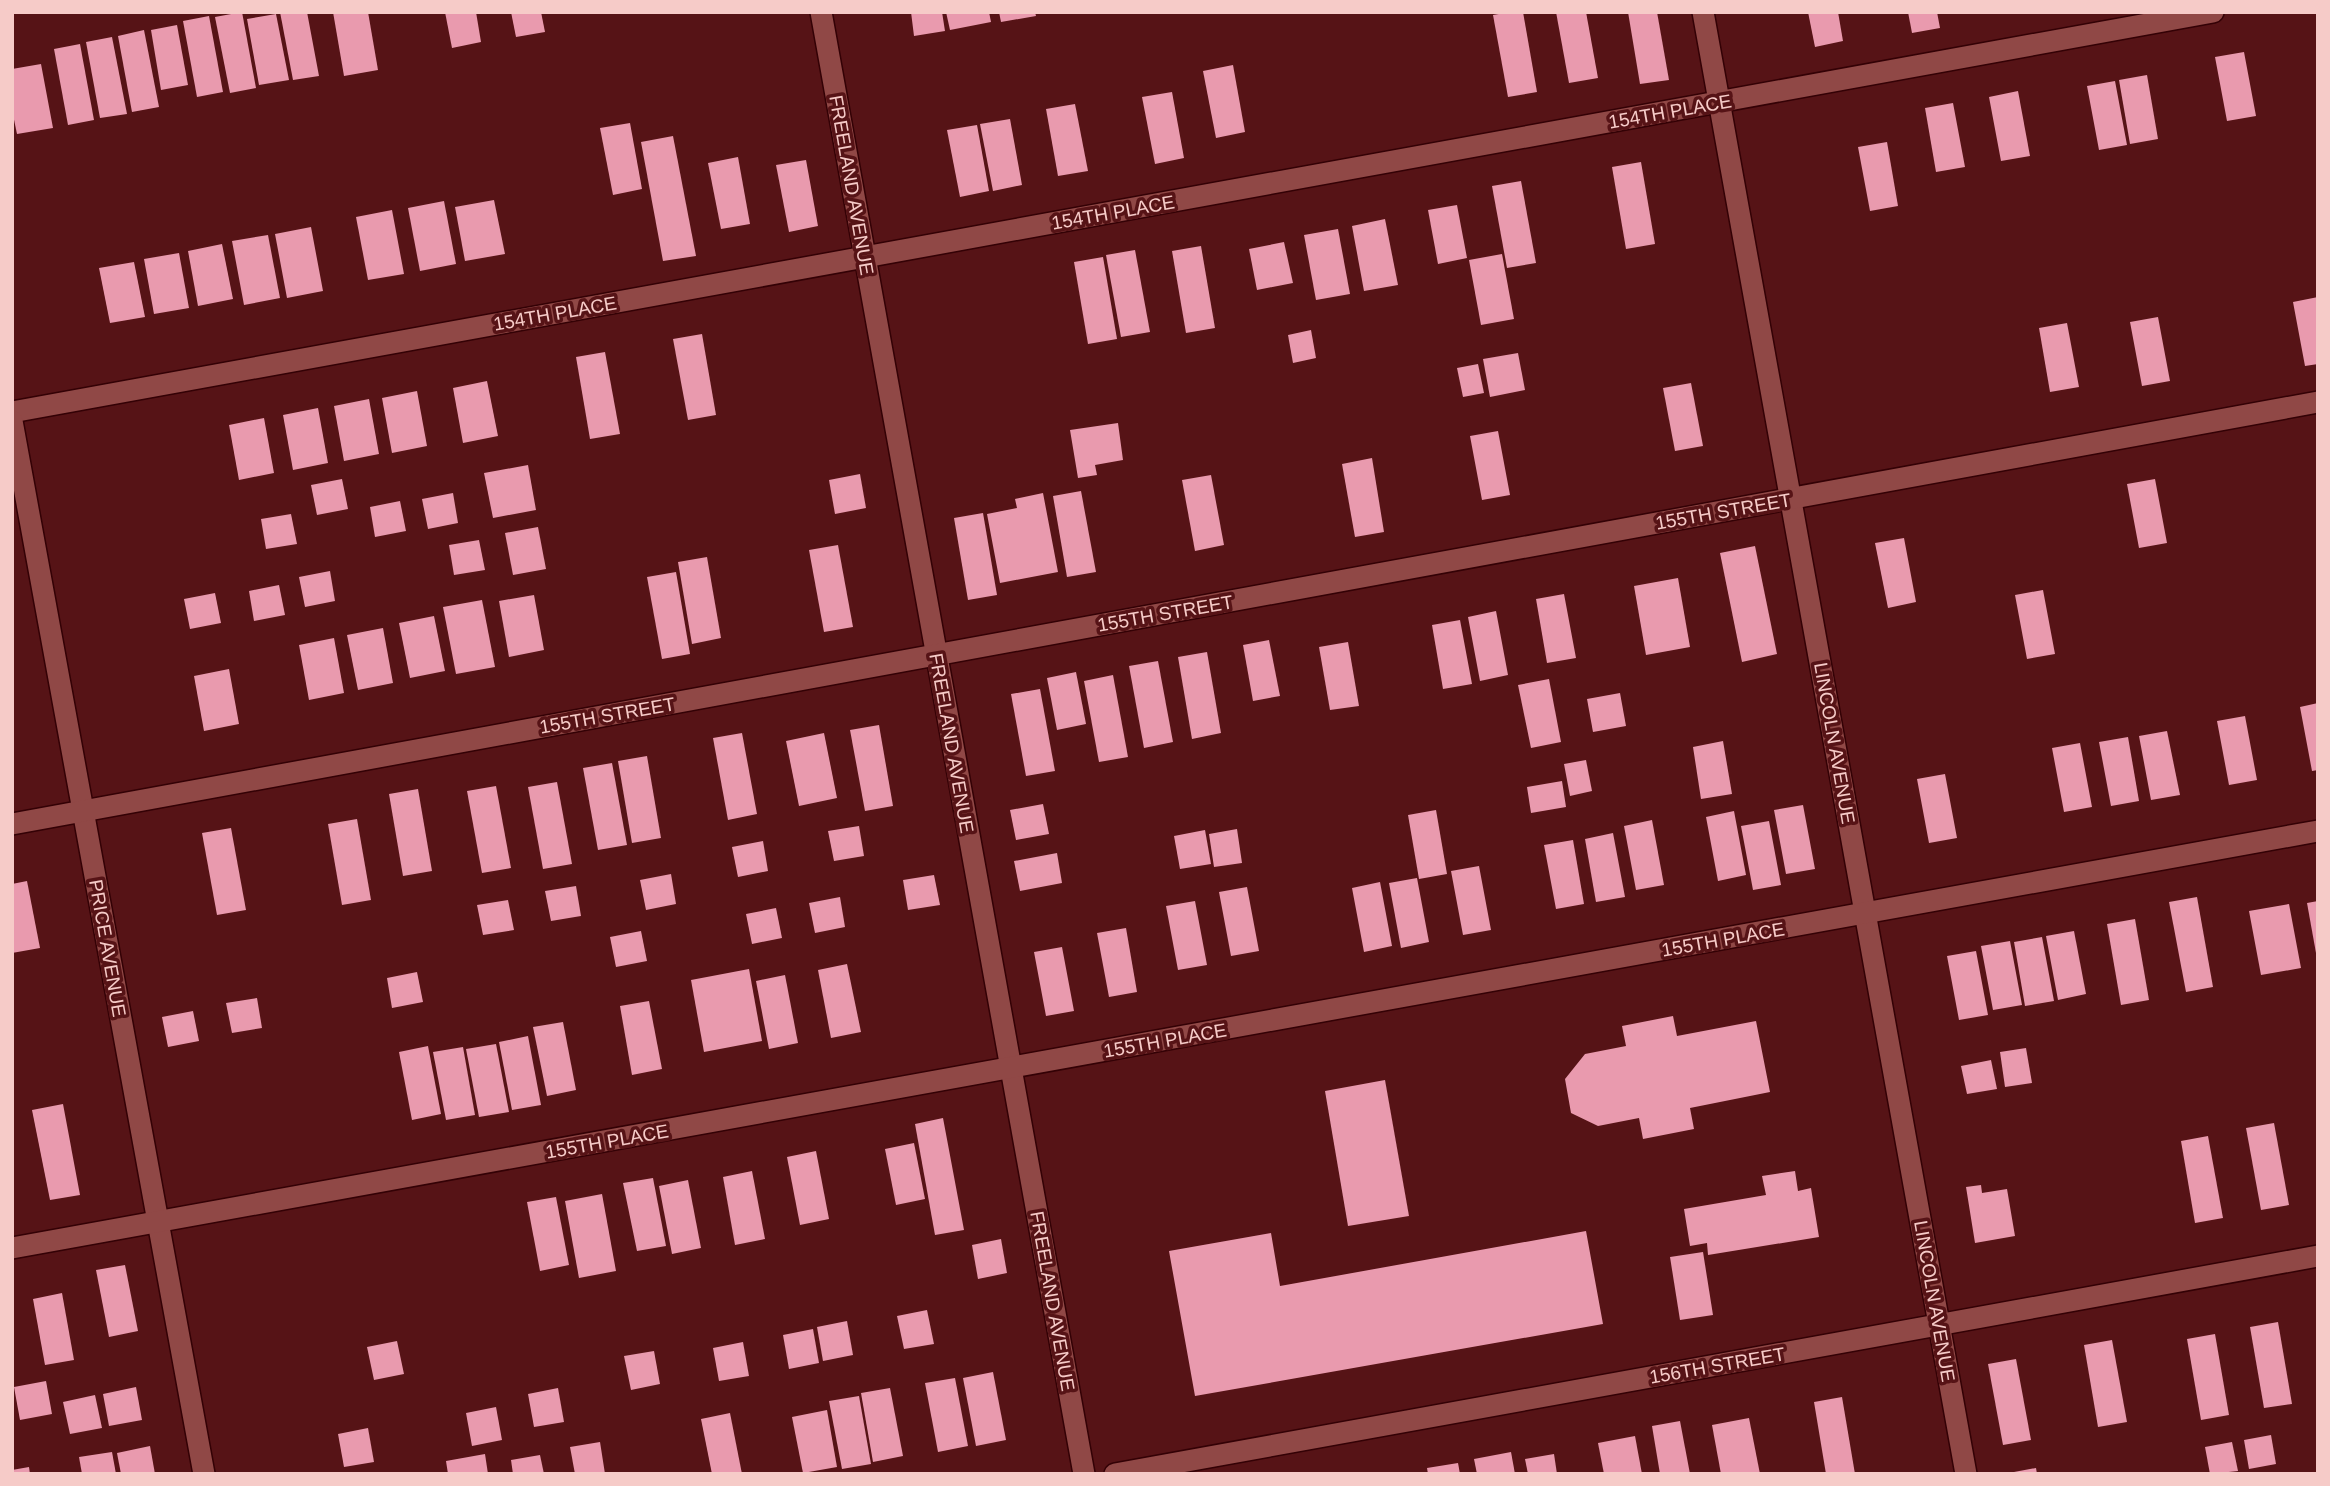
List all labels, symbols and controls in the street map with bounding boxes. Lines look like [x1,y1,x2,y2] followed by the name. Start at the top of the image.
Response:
[1607,90,1733,133] street label: 154TH PLACE
[825,93,878,277] street label: FREELAND AVENUE
[1050,191,1176,234] street label: 154TH PLACE
[492,292,618,335] street label: 154TH PLACE
[1654,489,1793,534] street label: 155TH STREET
[1096,591,1235,636] street label: 155TH STREET
[925,651,978,835] street label: FREELAND AVENUE
[1810,661,1859,825] street label: LINCOLN AVENUE
[538,693,677,738] street label: 155TH STREET
[85,878,130,1018] street label: PRICE AVENUE
[1660,918,1786,961] street label: 155TH PLACE
[1102,1019,1228,1062] street label: 155TH PLACE
[544,1120,670,1163] street label: 155TH PLACE
[1026,1209,1079,1393] street label: FREELAND AVENUE
[1910,1219,1959,1383] street label: LINCOLN AVENUE
[1648,1343,1787,1388] street label: 156TH STREET

